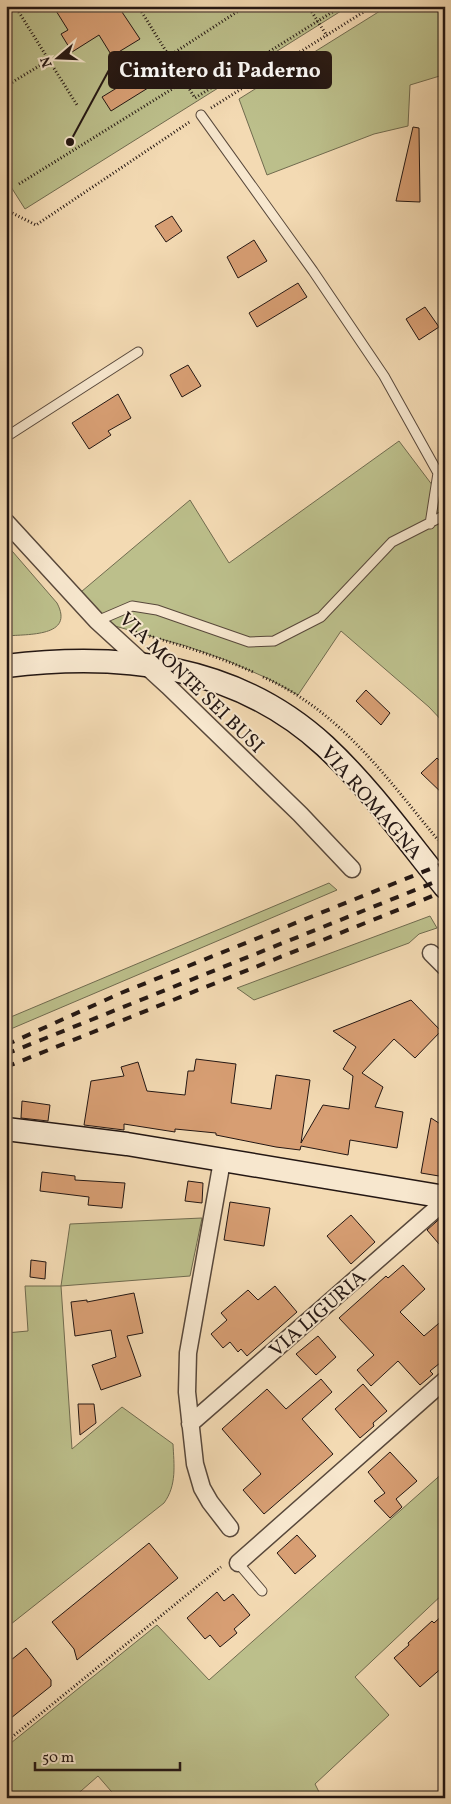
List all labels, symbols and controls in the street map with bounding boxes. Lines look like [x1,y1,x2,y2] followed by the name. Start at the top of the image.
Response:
[32,32,82,82] north arrow
[109,52,331,88] callout: Cimitero di Paderno
[36,54,58,70] text: N
[119,57,321,86] text: Cimitero di Paderno
[112,607,270,760] street label: VIA MONTE SEI BUSI
[313,740,428,866] street label: VIA ROMAGNA
[264,1265,373,1364] street label: VIA LIGURIA
[35,1739,180,1771] scale bar
[42,1748,74,1769] text: 50 m

